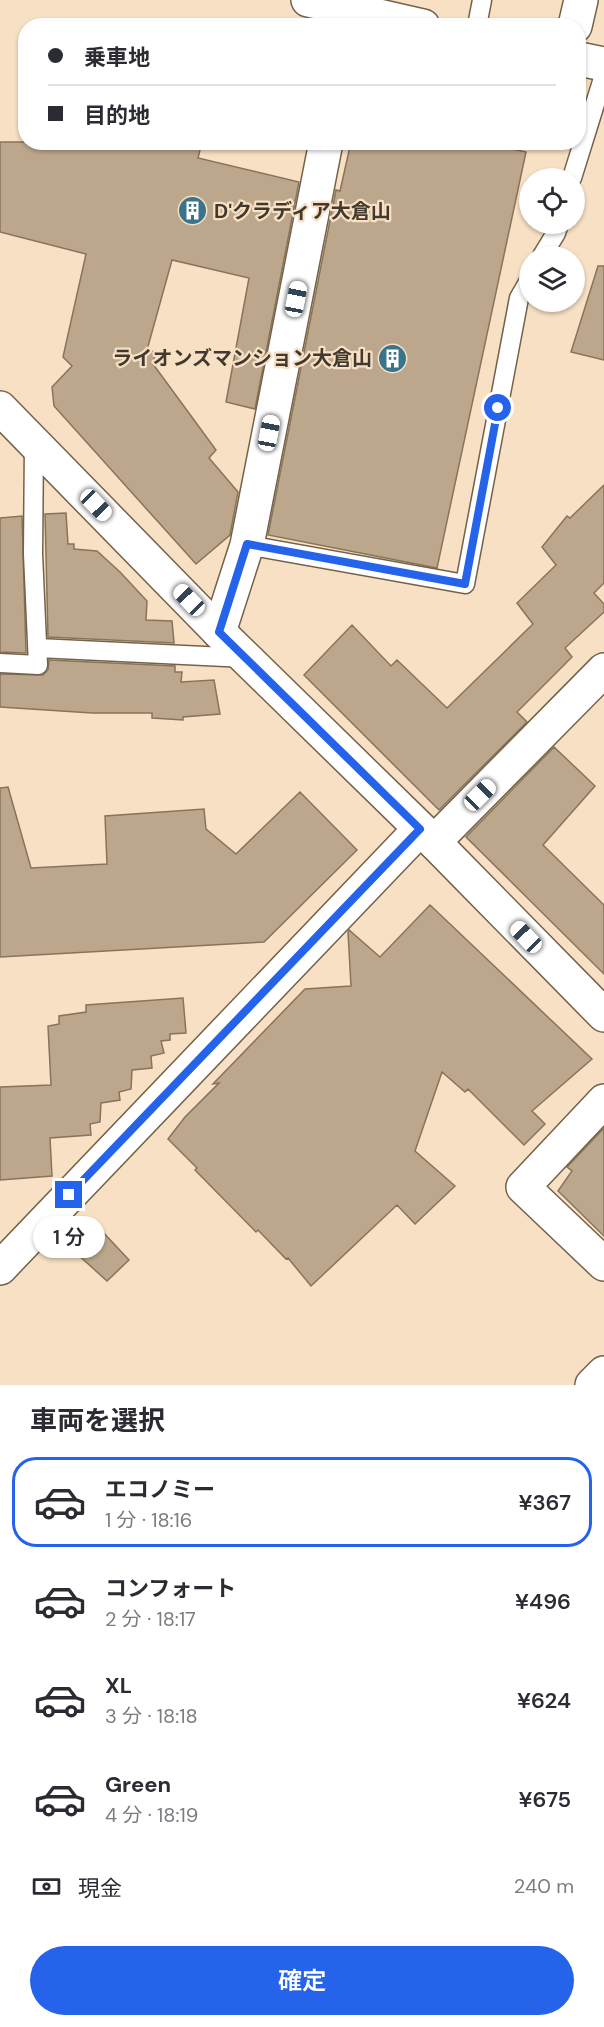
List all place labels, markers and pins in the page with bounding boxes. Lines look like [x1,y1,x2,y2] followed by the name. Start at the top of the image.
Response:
[177,195,209,227] building icon: D'クラディア大倉山
[214,198,391,224] place label: D'クラディア大倉山
[377,342,409,374] building icon: ライオンズマンション大倉山
[112,345,372,371] place label: ライオンズマンション大倉山

